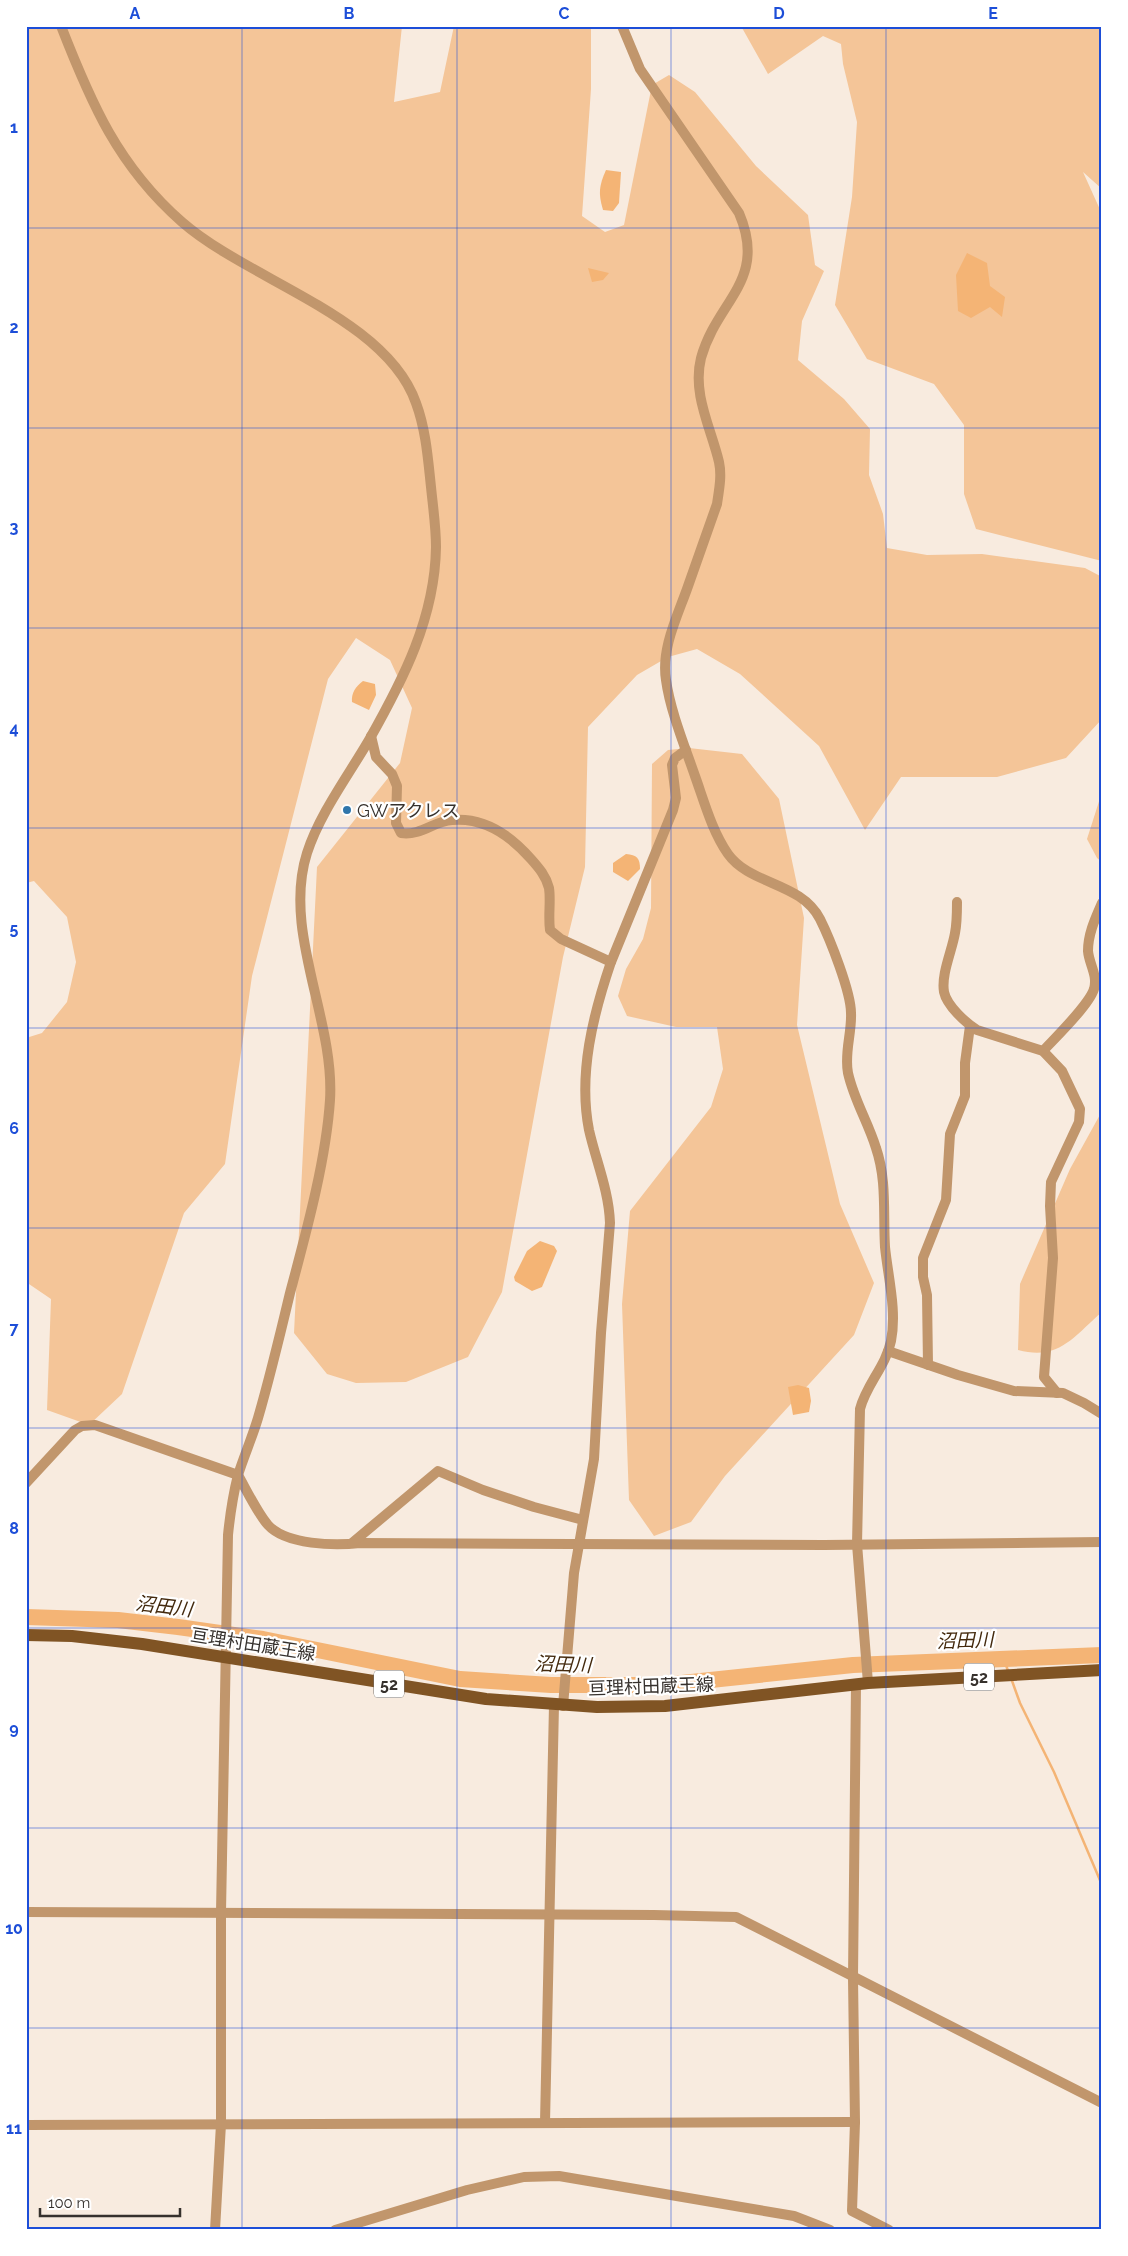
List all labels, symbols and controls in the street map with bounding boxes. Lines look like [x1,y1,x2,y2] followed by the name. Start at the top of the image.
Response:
[130,4,141,23] text: A
[344,4,355,23] text: B
[559,4,570,23] text: C
[773,4,785,23] text: D
[988,4,998,23] text: E
[10,118,18,137] text: 1
[9,318,19,337] text: 2
[10,518,19,537] text: 3
[9,719,19,738] text: 4
[357,800,459,821] place label: GWアクレス
[341,804,353,816] marker: GWアクレス
[10,919,19,938] text: 5
[9,1119,19,1138] text: 6
[10,1319,19,1338] text: 7
[9,1519,19,1538] text: 8
[134,1592,196,1621] water label: 沼田川
[189,1624,317,1664] street label: 亘理村田蔵王線
[936,1628,996,1652] water label: 沼田川
[534,1652,594,1676] water label: 沼田川
[964,1664,994,1690] road number: 52
[374,1670,404,1698] road number: 52
[588,1673,714,1699] street label: 亘理村田蔵王線
[9,1719,19,1738] text: 9
[5,1919,23,1938] text: 10
[6,2119,22,2138] text: 11
[40,2186,180,2218] scale bar
[48,2194,90,2212] text: 100 m

